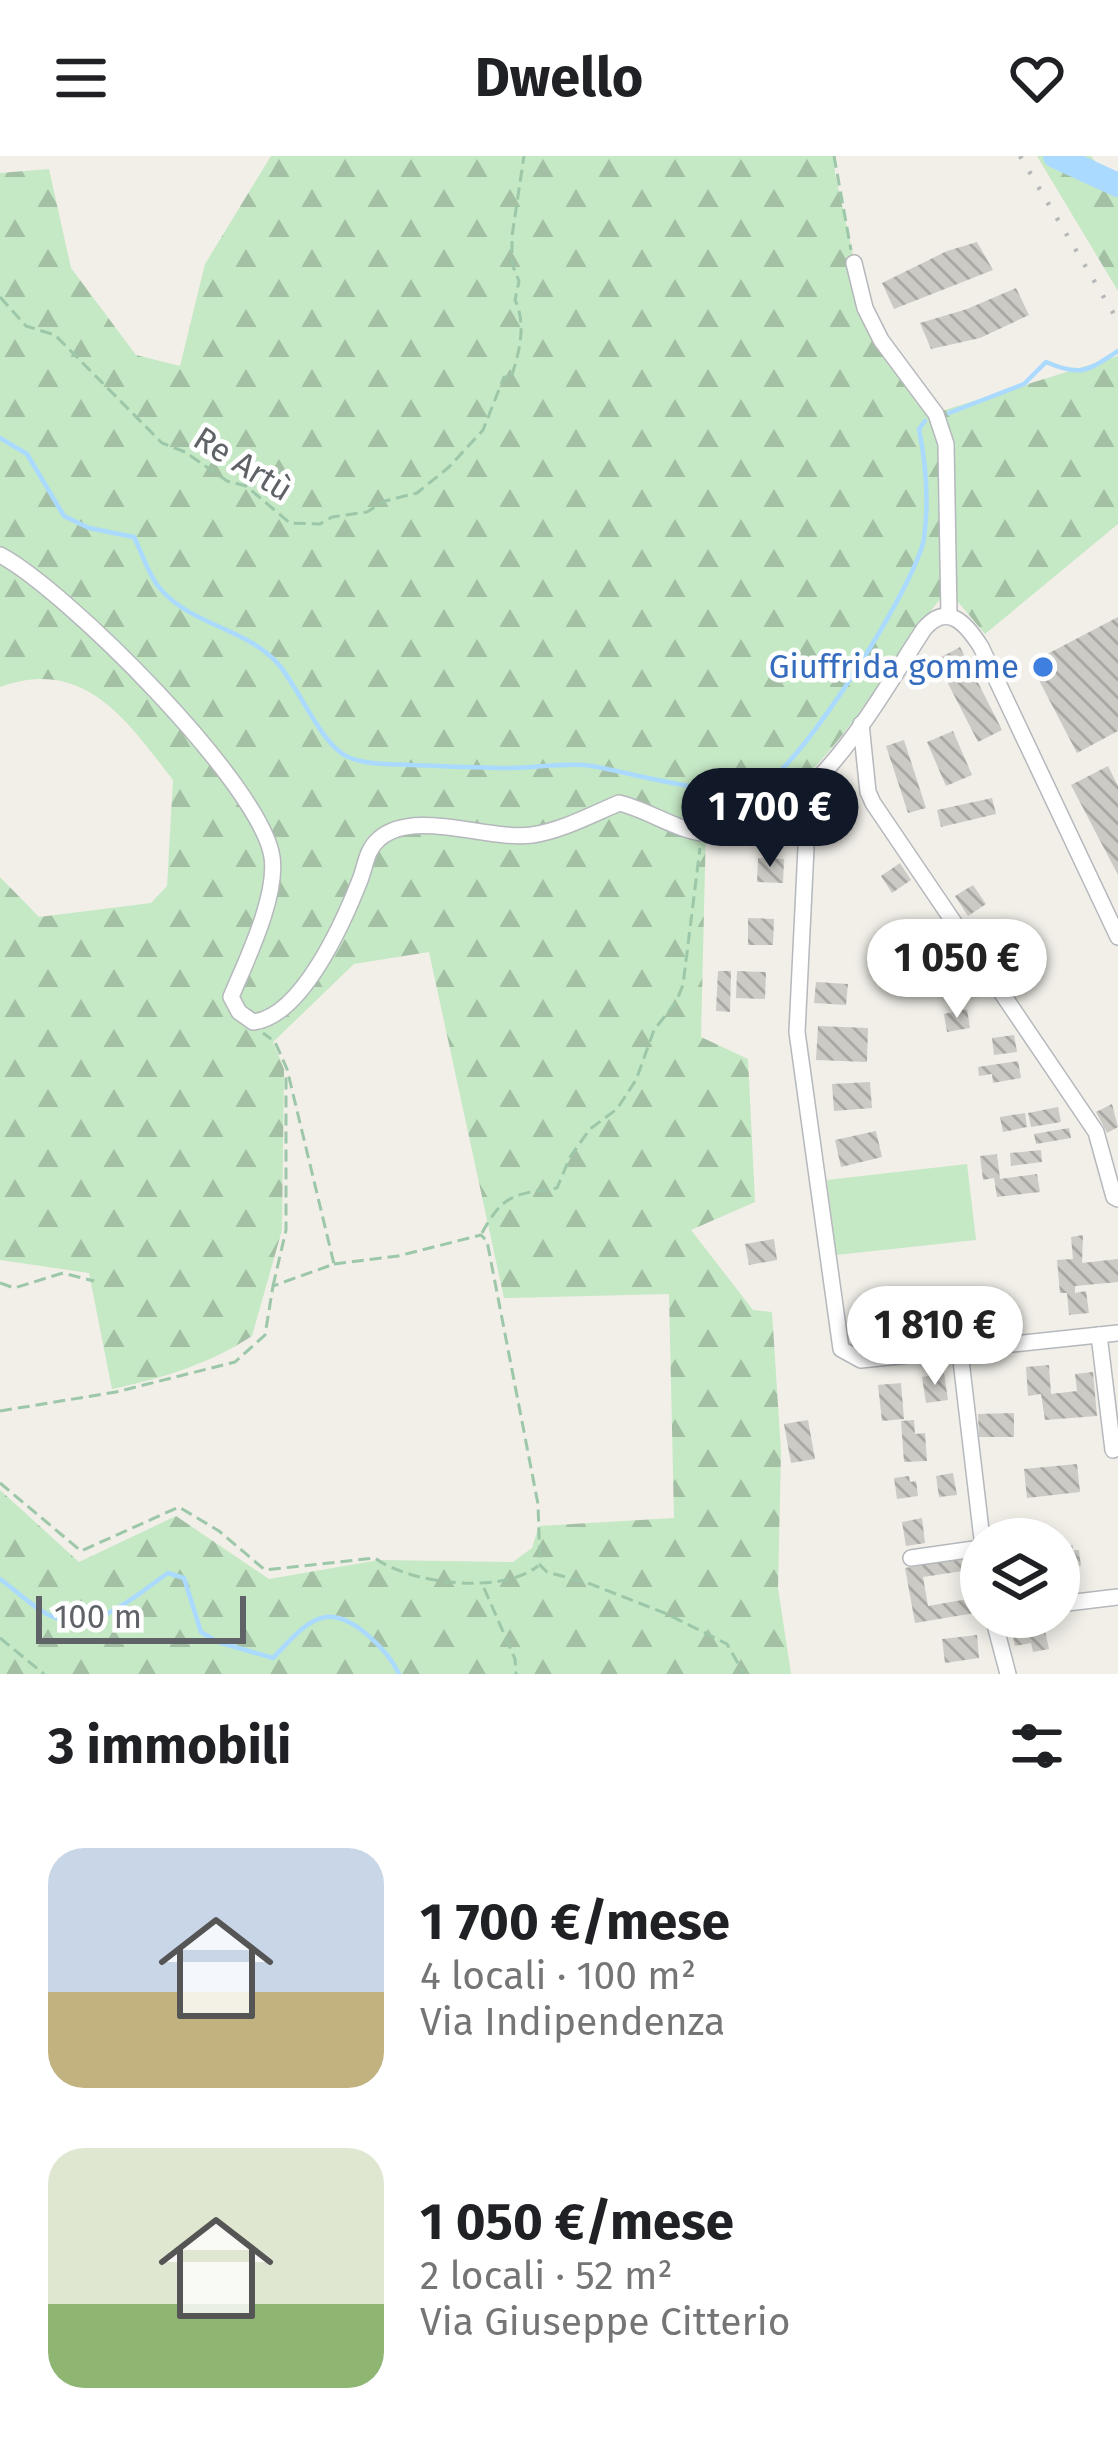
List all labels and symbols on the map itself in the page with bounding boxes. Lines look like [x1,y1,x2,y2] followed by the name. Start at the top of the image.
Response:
[186,418,300,510] street label: Re Artù
[769,647,1019,687] place label: Giuffrida gomme
[1030,654,1056,680] marker: Giuffrida gomme
[659,768,881,870] pin: 1 700 €
[846,919,1068,1021] pin: 1 050 €
[824,1286,1046,1388] pin: 1 810 €
[36,1590,246,1643] scale bar

